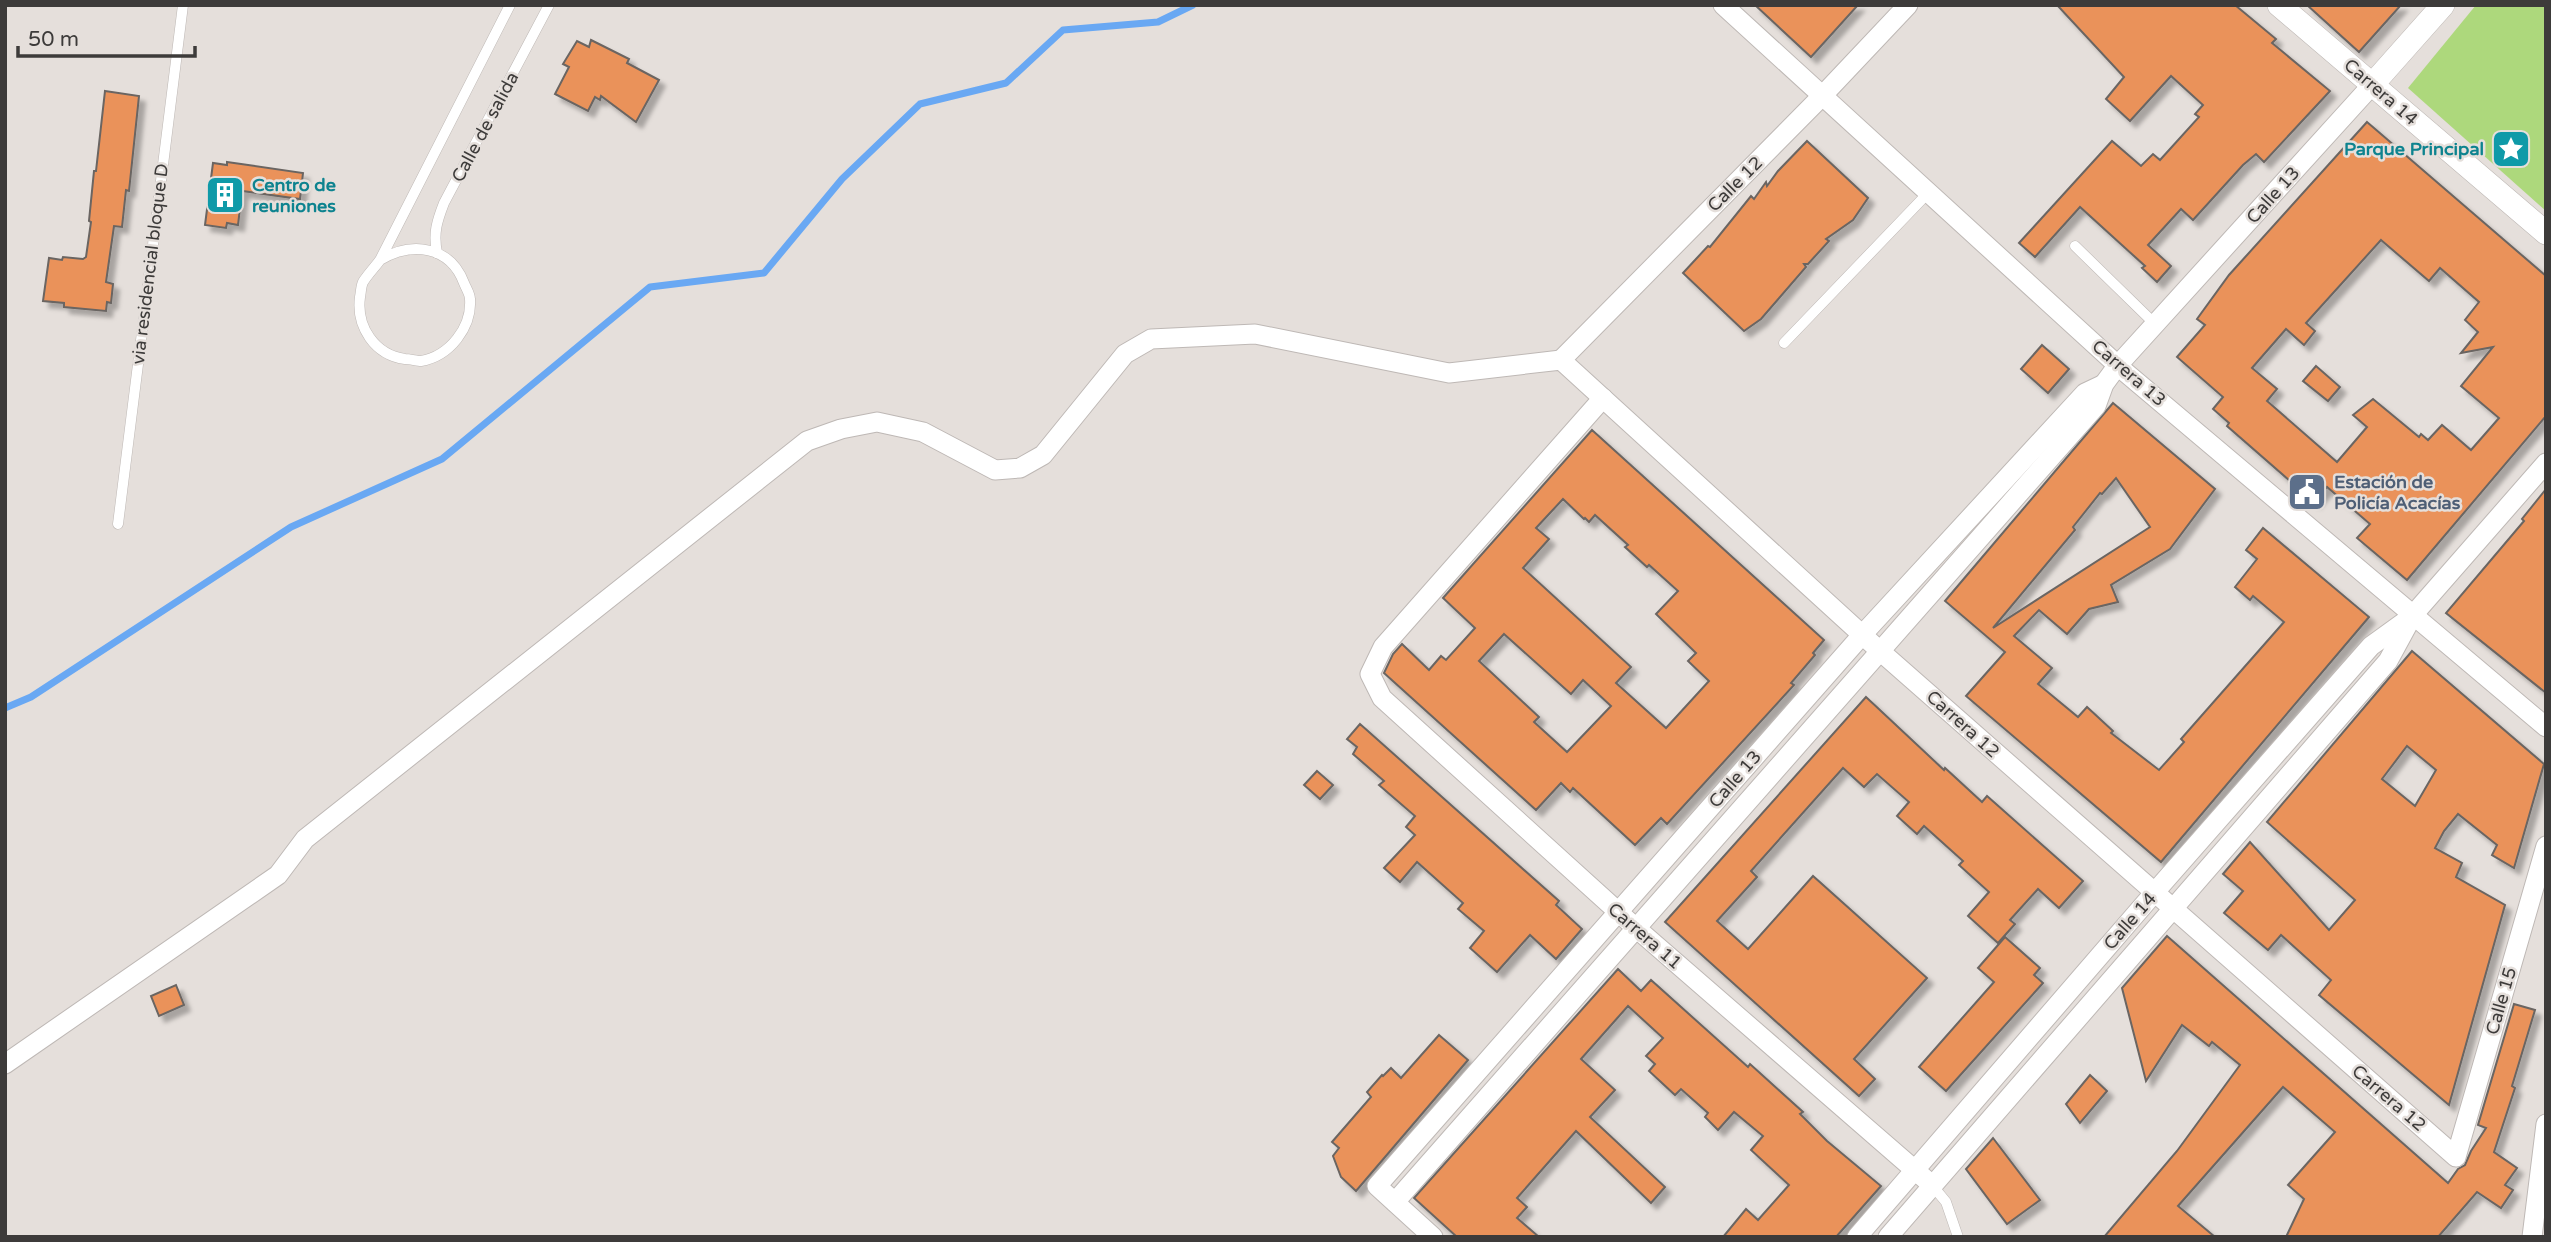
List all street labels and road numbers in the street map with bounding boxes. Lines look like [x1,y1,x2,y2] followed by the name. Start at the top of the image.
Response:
[2340,54,2422,130] street label: Carrera 14
[447,68,523,186] street label: Calle de salida
[1703,152,1767,216] street label: Calle 12
[127,162,173,366] street label: via residencial bloque D
[2242,162,2304,228] street label: Calle 13
[2088,335,2170,411] street label: Carrera 13
[1922,686,2004,762] street label: Carrera 12
[1704,746,1766,812] street label: Calle 13
[2099,888,2161,954] street label: Calle 14
[1604,898,1686,974] street label: Carrera 11
[2481,965,2521,1037] street label: Calle 15
[2348,1060,2430,1136] street label: Carrera 12

